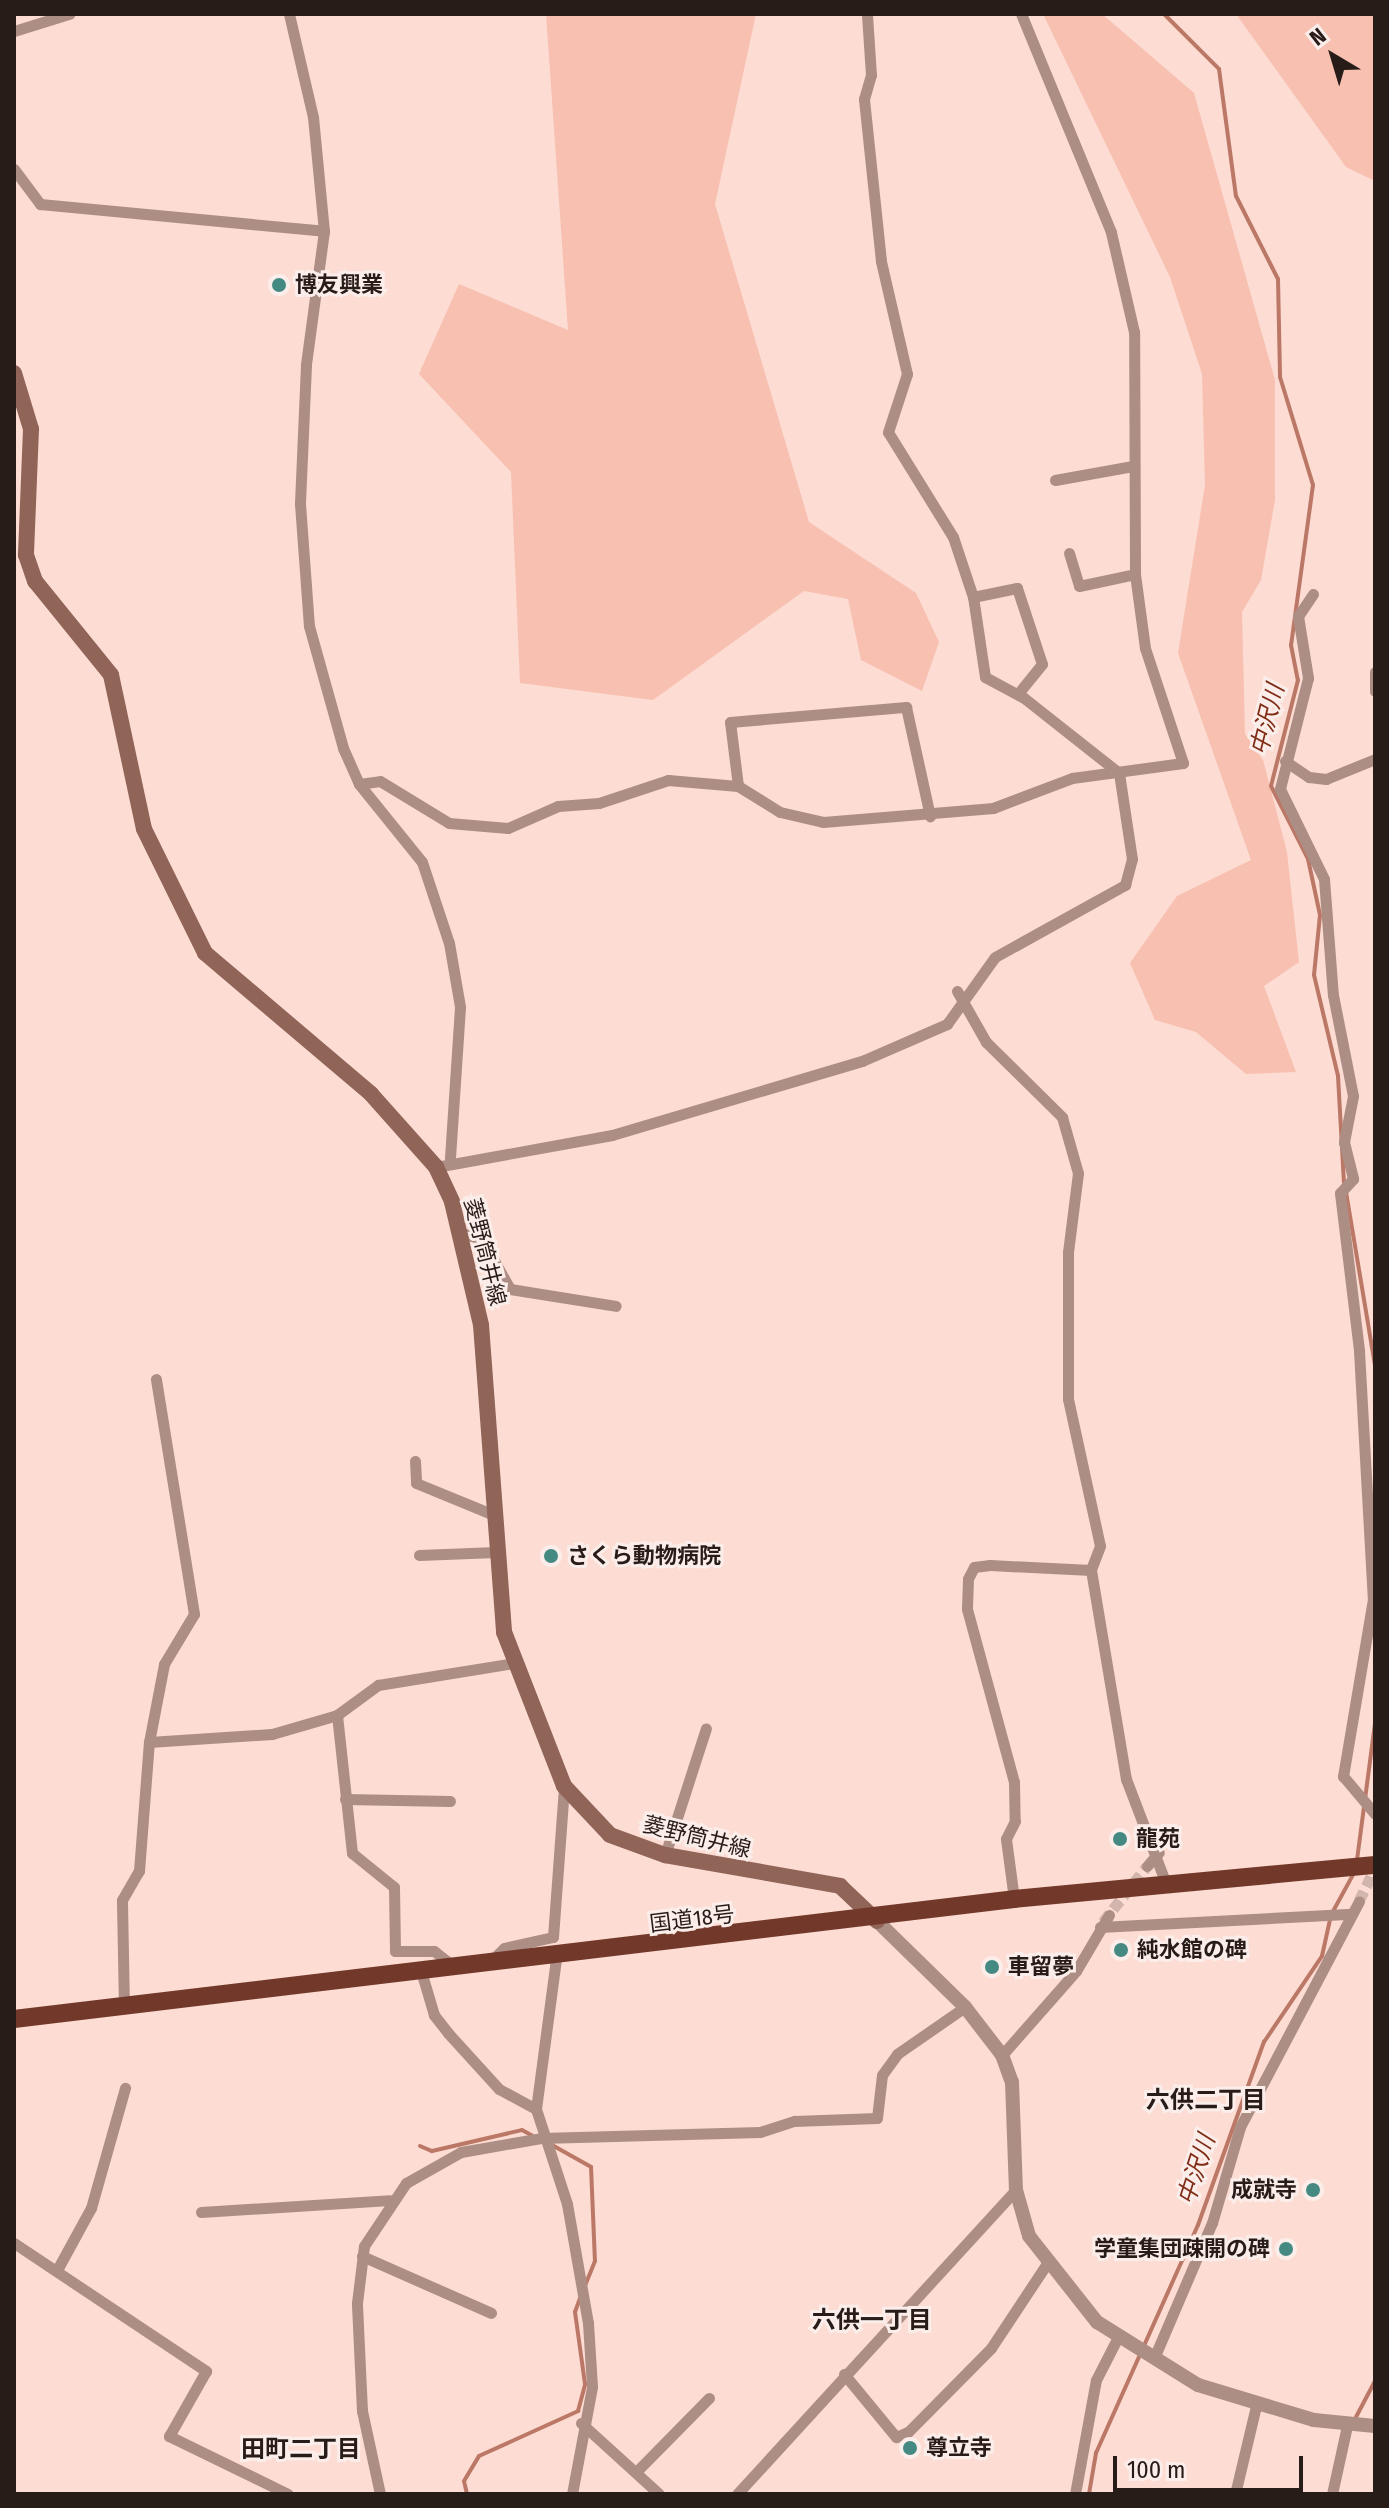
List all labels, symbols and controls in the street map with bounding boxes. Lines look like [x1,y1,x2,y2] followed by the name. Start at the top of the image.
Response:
[1293,16,1373,96] north arrow
[1304,22,1331,51] text: N
[295,272,383,298] place label: 博友興業
[270,276,288,294] marker: 博友興業
[1245,682,1291,758] water label: 中沢川
[459,1195,511,1309] street label: 菱野筒井線
[567,1543,721,1569] place label: さくら動物病院
[542,1547,560,1565] marker: さくら動物病院
[640,1811,754,1863] street label: 菱野筒井線
[1136,1826,1180,1852] place label: 龍苑
[1111,1830,1129,1848] marker: 龍苑
[648,1901,736,1937] street label: 国道18号
[1137,1937,1247,1963] place label: 純水館の碑
[1112,1941,1130,1959] marker: 純水館の碑
[1008,1954,1074,1980] place label: 車留夢
[983,1958,1001,1976] marker: 車留夢
[1146,2087,1266,2115] district label: 六供二丁目
[1172,2131,1222,2209] water label: 中沢川
[1231,2177,1297,2203] place label: 成就寺
[1304,2181,1322,2199] marker: 成就寺
[1094,2236,1270,2262] place label: 学童集団疎開の碑
[1277,2240,1295,2258] marker: 学童集団疎開の碑
[812,2307,932,2335] district label: 六供一丁目
[926,2435,992,2461] place label: 尊立寺
[241,2436,361,2464] district label: 田町二丁目
[901,2439,919,2457] marker: 尊立寺
[1117,2440,1307,2490] scale bar
[1127,2456,1185,2484] text: 100 m

